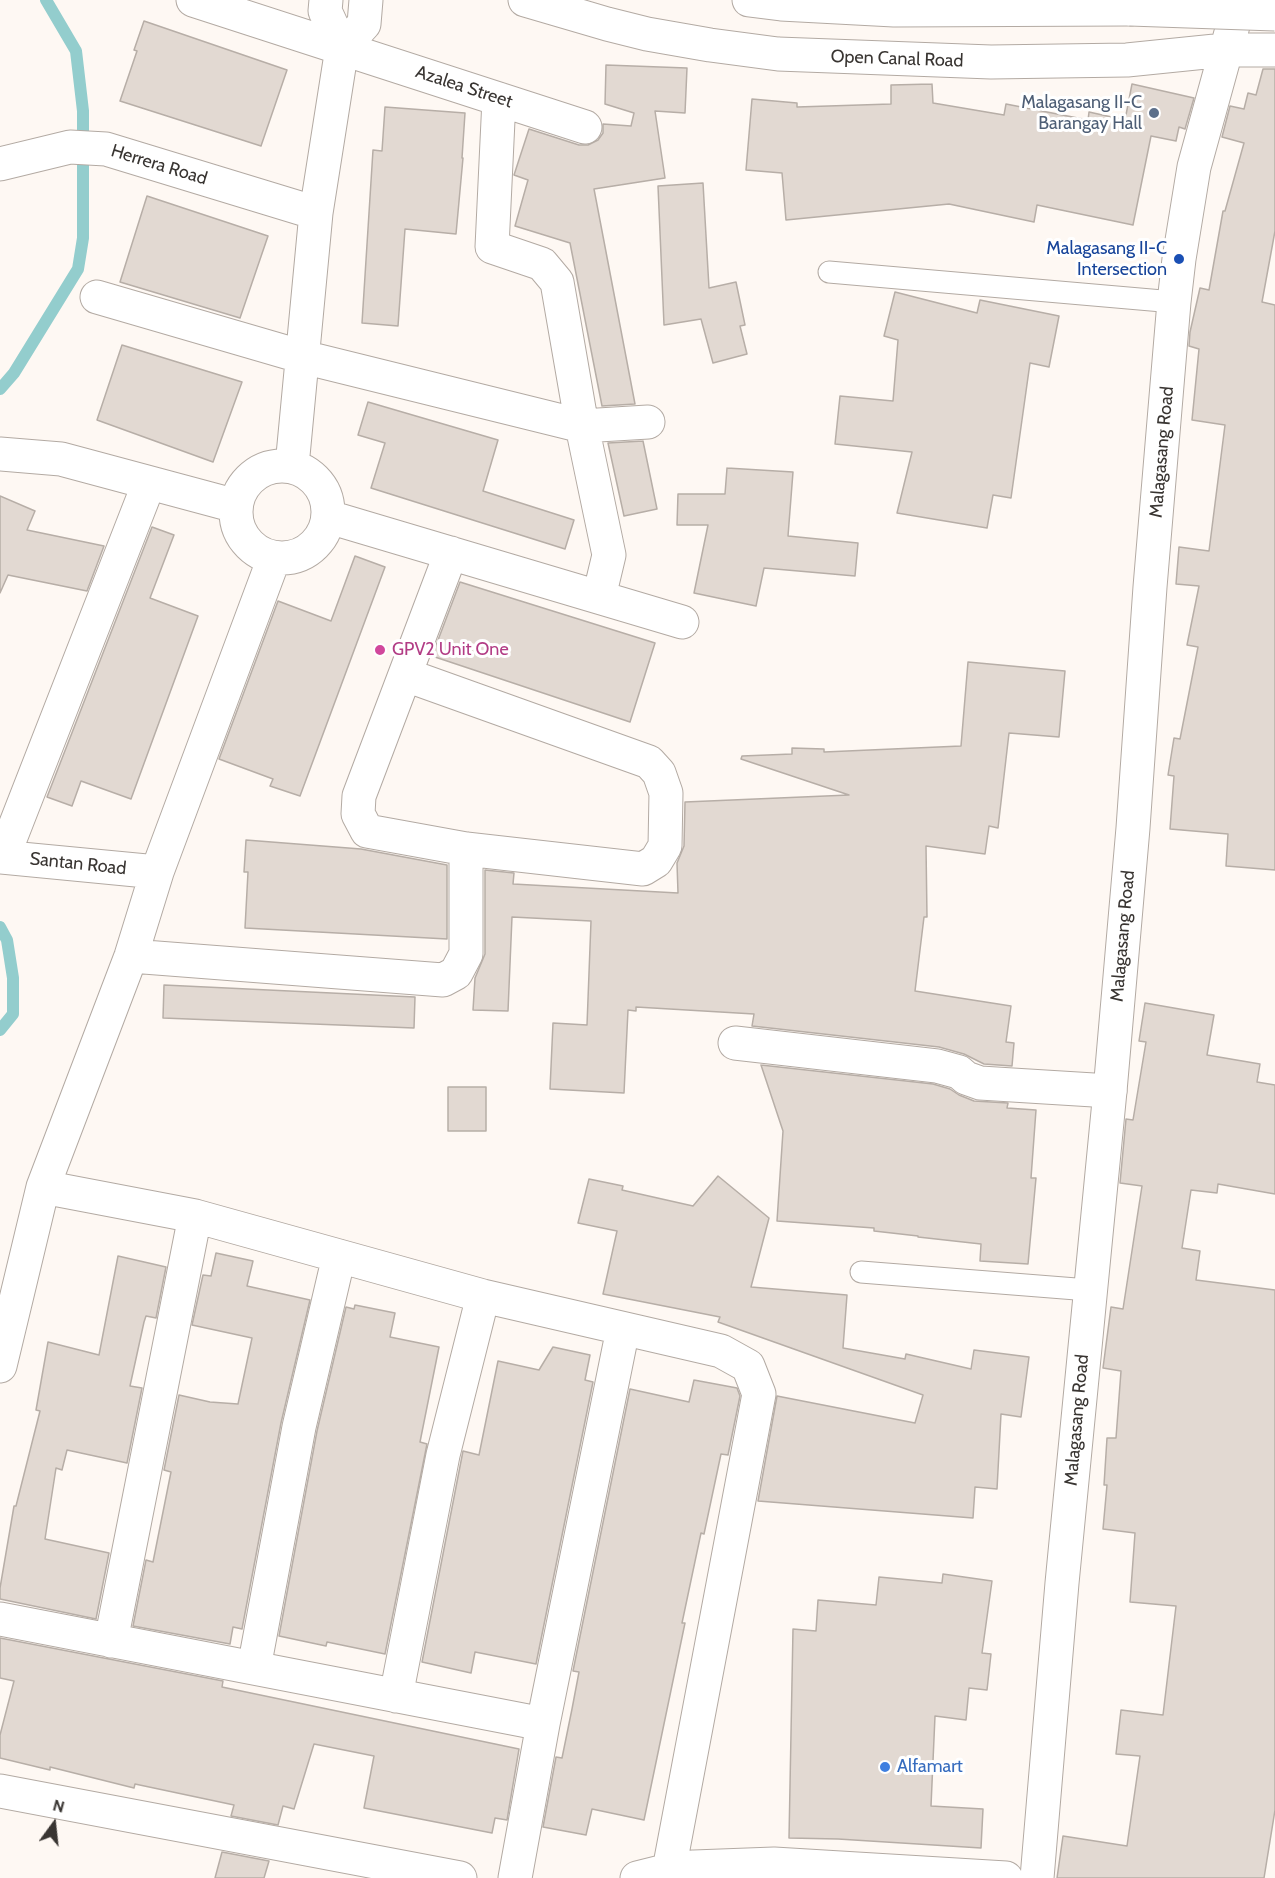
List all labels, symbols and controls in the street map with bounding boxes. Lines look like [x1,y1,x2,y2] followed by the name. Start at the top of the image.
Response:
[830,46,964,72] street label: Open Canal Road
[413,61,515,113] street label: Azalea Street
[1021,92,1142,134] place label: Malagasang II-C Barangay Hall
[1147,106,1161,120] marker: Malagasang II-C Barangay Hall
[108,140,210,190] street label: Herrera Road
[1046,238,1167,280] place label: Malagasang II-C Intersection
[1172,252,1186,266] marker: Malagasang II-C Intersection
[1145,385,1179,519] street label: Malagasang Road
[392,639,509,661] place label: GPV2 Unit One
[373,643,387,657] marker: GPV2 Unit One
[29,848,127,880] street label: Santan Road
[1106,869,1140,1003] street label: Malagasang Road
[1060,1353,1094,1487] street label: Malagasang Road
[897,1756,963,1778] place label: Alfamart
[878,1760,892,1774] marker: Alfamart
[24,1794,84,1854] north arrow
[51,1795,67,1817] text: N

